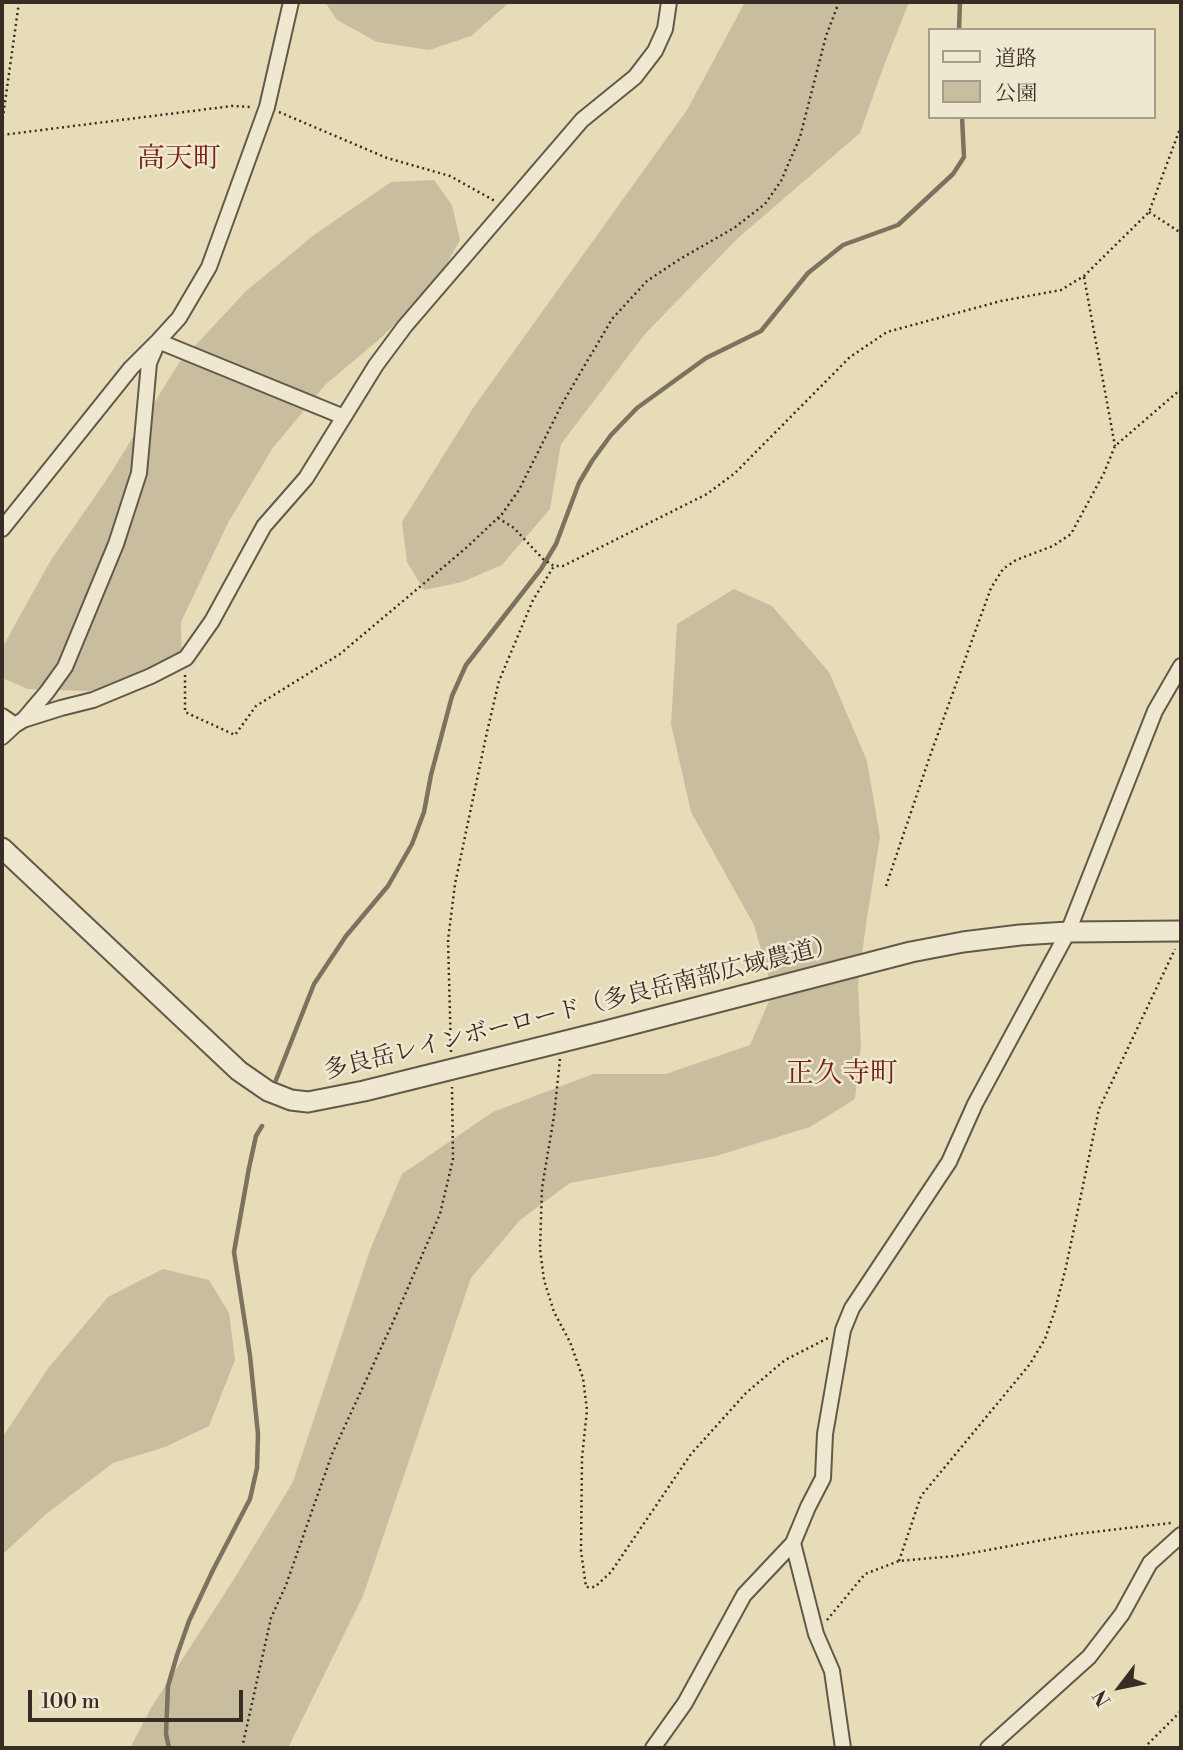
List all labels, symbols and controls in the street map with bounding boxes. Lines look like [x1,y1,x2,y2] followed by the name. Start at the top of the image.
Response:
[928,28,1155,119] legend
[995,46,1037,72] text: 道路
[995,81,1037,107] text: 公園
[137,143,221,177] district label: 高天町
[321,931,841,1087] street label: 多良岳レインボーロード（多良岳南部広域農道）
[786,1058,898,1092] district label: 正久寺町
[1085,1652,1155,1722] north arrow
[32,1676,247,1720] scale bar
[1088,1685,1116,1711] text: N
[41,1689,100,1715] text: 100 m

